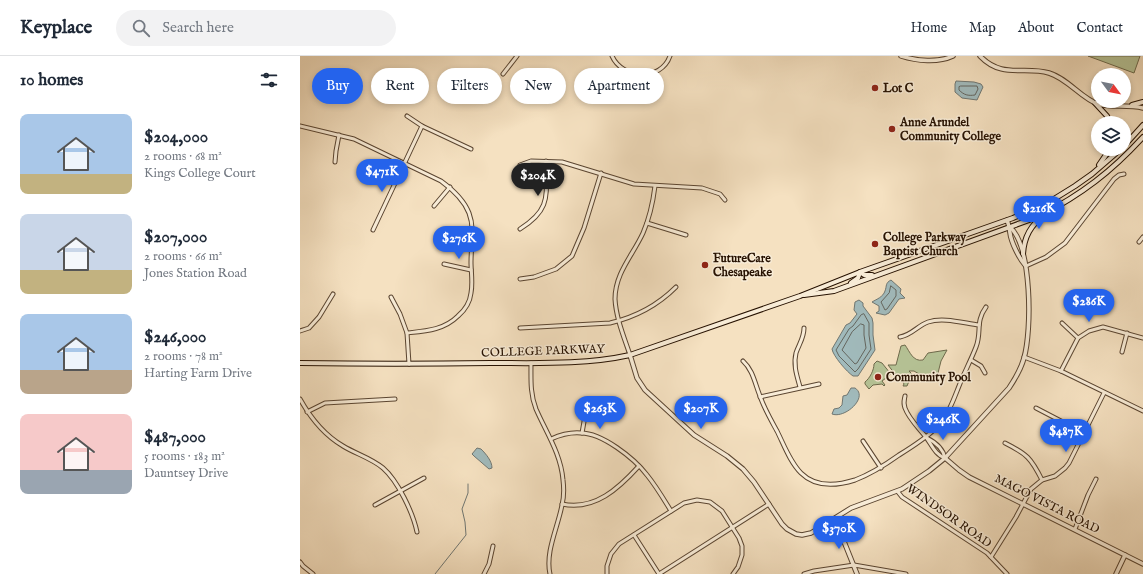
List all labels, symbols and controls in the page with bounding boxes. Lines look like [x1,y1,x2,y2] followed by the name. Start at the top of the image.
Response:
[116,10,396,46] search box
[20,16,92,40] text: Keyplace
[130,17,152,39] icon: search
[162,18,234,37] text: Search here
[911,19,947,37] text: Home
[969,19,996,37] text: Map
[1018,19,1054,37] text: About
[1076,19,1123,37] text: Contact
[312,68,363,104] chip: Buy
[371,68,429,104] chip: Rent
[437,68,502,104] chip: Filters
[510,68,566,104] chip: New
[574,68,664,104] chip: Apartment
[1091,68,1131,108] north arrow
[1091,68,1131,156] map controls
[258,69,280,91] icon: filters
[20,70,83,91] text: 10 homes
[882,81,914,96] place label: Lot C
[870,83,880,93] marker: Lot C
[899,115,1001,145] place label: Anne Arundel Community College
[1091,116,1131,156] button: layers
[887,124,897,134] marker: Anne Arundel Community College
[144,127,208,148] text: $204,000
[52,130,100,178] icon: home
[144,148,222,165] text: 2 rooms · 68 m²
[354,159,410,193] pin: $471K
[365,163,399,180] text: $471K
[510,163,566,197] pin: $204K
[144,165,256,182] text: Kings College Court
[520,167,556,184] text: $204K
[1011,196,1067,230] pin: $216K
[1022,200,1056,217] text: $216K
[431,226,487,260] pin: $276K
[144,227,207,248] text: $207,000
[52,230,100,278] icon: home
[442,230,476,247] text: $276K
[883,230,967,260] place label: College Parkway Baptist Church
[870,239,880,249] marker: College Parkway Baptist Church
[144,248,222,265] text: 2 rooms · 66 m²
[713,251,772,281] place label: FutureCare Chesapeake
[700,260,710,270] marker: FutureCare Chesapeake
[144,265,247,282] text: Jones Station Road
[1061,289,1117,323] pin: $286K
[1072,293,1106,310] text: $286K
[144,327,206,348] text: $246,000
[52,330,100,378] icon: home
[481,341,606,361] street label: COLLEGE PARKWAY
[144,348,223,365] text: 2 rooms · 78 m²
[144,365,252,382] text: Harting Farm Drive
[886,370,972,386] place label: Community Pool
[873,372,883,382] marker: Community Pool
[572,396,628,430] pin: $263K
[673,396,729,430] pin: $207K
[583,400,617,417] text: $263K
[683,400,719,417] text: $207K
[915,407,971,441] pin: $246K
[926,411,960,428] text: $246K
[1038,419,1094,453] pin: $487K
[1049,423,1083,440] text: $487K
[144,427,206,448] text: $487,000
[52,430,100,478] icon: home
[144,448,225,465] text: 5 rooms · 183 m²
[144,465,228,482] text: Dauntsey Drive
[992,471,1102,537] street label: MAGO VISTA ROAD
[904,481,995,551] street label: WINDSOR ROAD
[811,516,867,550] pin: $370K
[822,520,856,537] text: $370K

